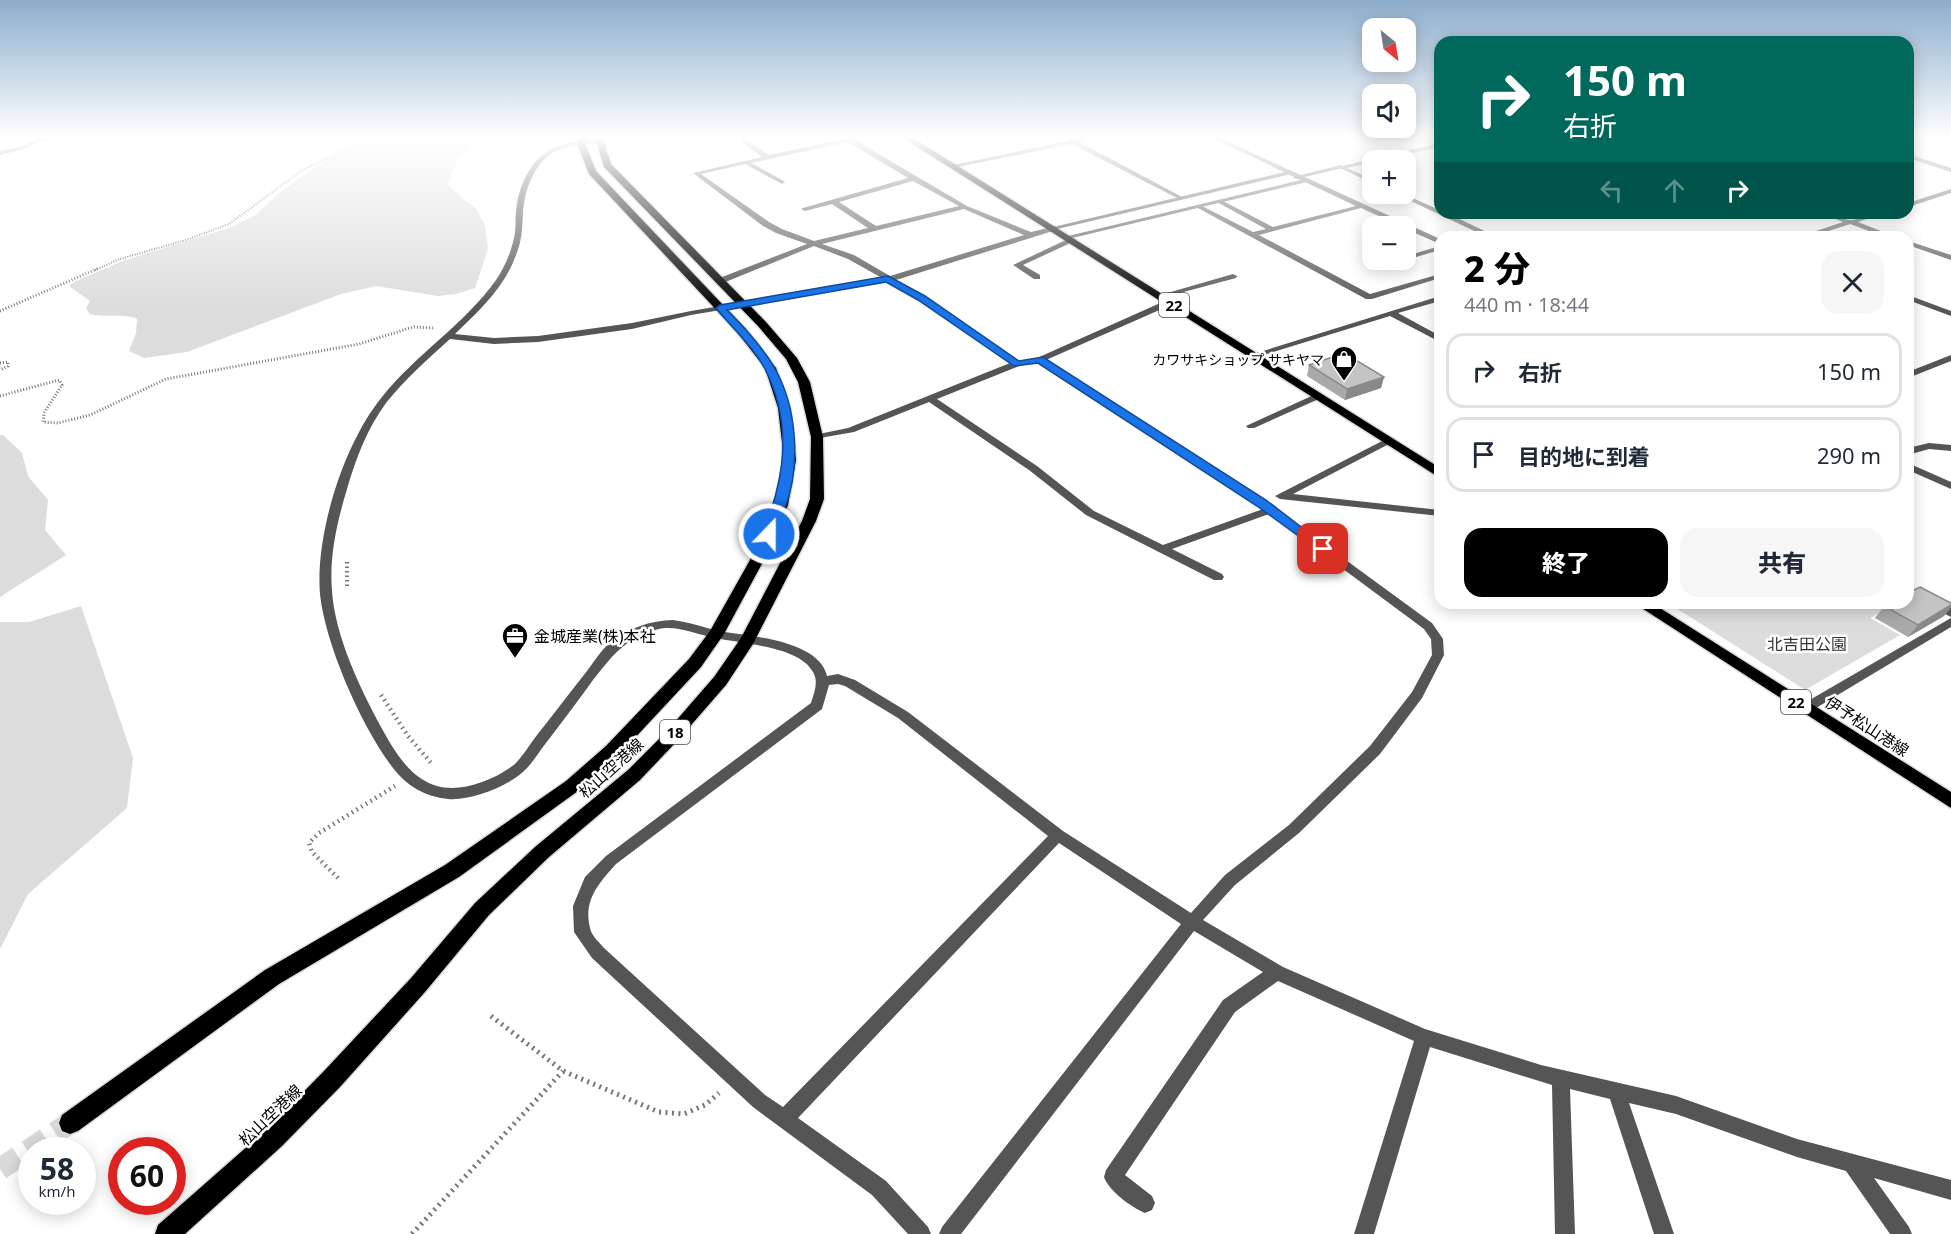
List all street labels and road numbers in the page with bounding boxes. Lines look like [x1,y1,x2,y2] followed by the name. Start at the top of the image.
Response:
[1159,293,1189,317] road number: 22
[1781,690,1811,714] road number: 22
[1821,691,1913,761] street label: 伊予松山港線
[660,720,690,744] road number: 18
[574,733,648,803] street label: 松山空港線
[234,1079,306,1151] street label: 松山空港線

